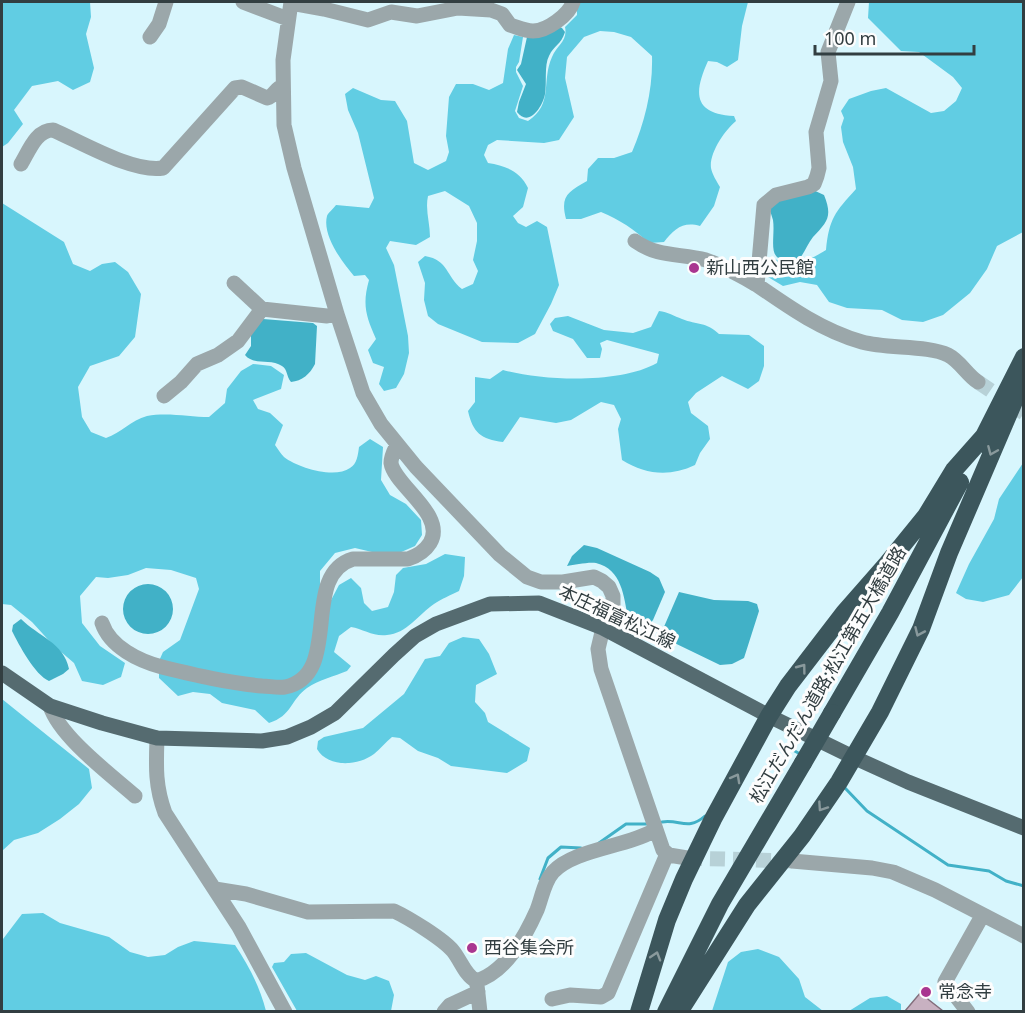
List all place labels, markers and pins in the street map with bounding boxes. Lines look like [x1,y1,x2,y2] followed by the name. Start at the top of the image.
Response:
[706,255,814,279] place label: 新山西公民館
[687,261,701,275] marker: 新山西公民館
[484,935,574,959] place label: 西谷集会所
[465,941,479,955] marker: 西谷集会所
[938,979,992,1003] place label: 常念寺
[919,985,933,999] marker: 常念寺

